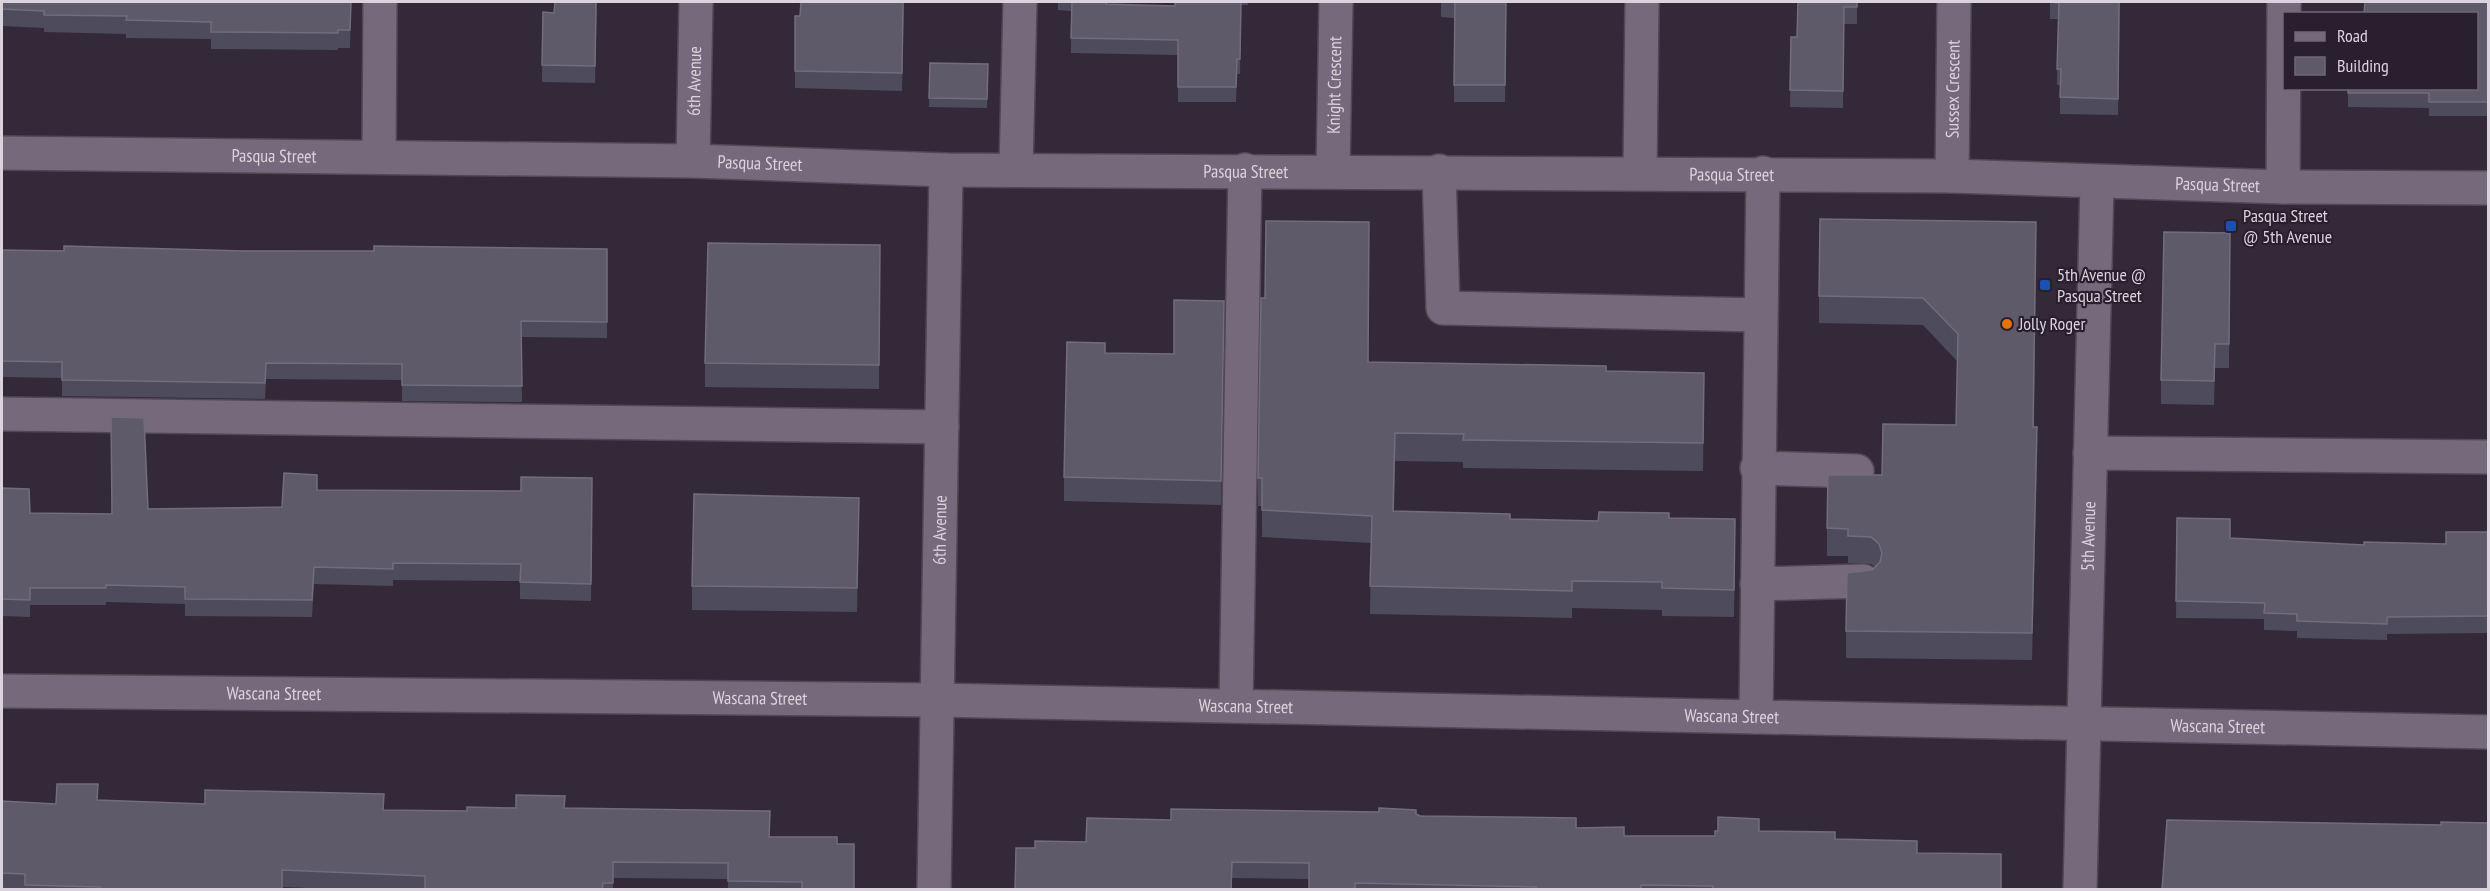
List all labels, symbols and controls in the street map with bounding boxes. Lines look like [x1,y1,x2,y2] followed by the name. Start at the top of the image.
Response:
[2283,12,2478,90] legend
[2337,24,2368,47] text: Road
[1322,36,1346,134] street label: Knight Crescent
[1940,40,1965,138] street label: Sussex Crescent
[682,46,706,116] street label: 6th Avenue
[2337,54,2389,77] text: Building
[231,144,317,168] street label: Pasqua Street
[717,150,803,176] street label: Pasqua Street
[1203,160,1288,183] street label: Pasqua Street
[1689,162,1774,186] street label: Pasqua Street
[2175,171,2260,197] street label: Pasqua Street
[2243,204,2332,248] place label: Pasqua Street @ 5th Avenue
[2224,219,2238,233] marker: Pasqua Street @ 5th Avenue
[2057,263,2146,307] place label: 5th Avenue @ Pasqua Street
[2038,278,2052,292] marker: 5th Avenue @ Pasqua Street
[2018,312,2085,335] place label: Jolly Roger
[2000,317,2014,331] marker: Jolly Roger
[927,495,952,565] street label: 6th Avenue
[2076,501,2100,571] street label: 5th Avenue
[227,681,321,705] street label: Wascana Street
[713,686,807,710] street label: Wascana Street
[1198,693,1293,718] street label: Wascana Street
[1684,703,1779,728] street label: Wascana Street
[2170,713,2265,738] street label: Wascana Street

